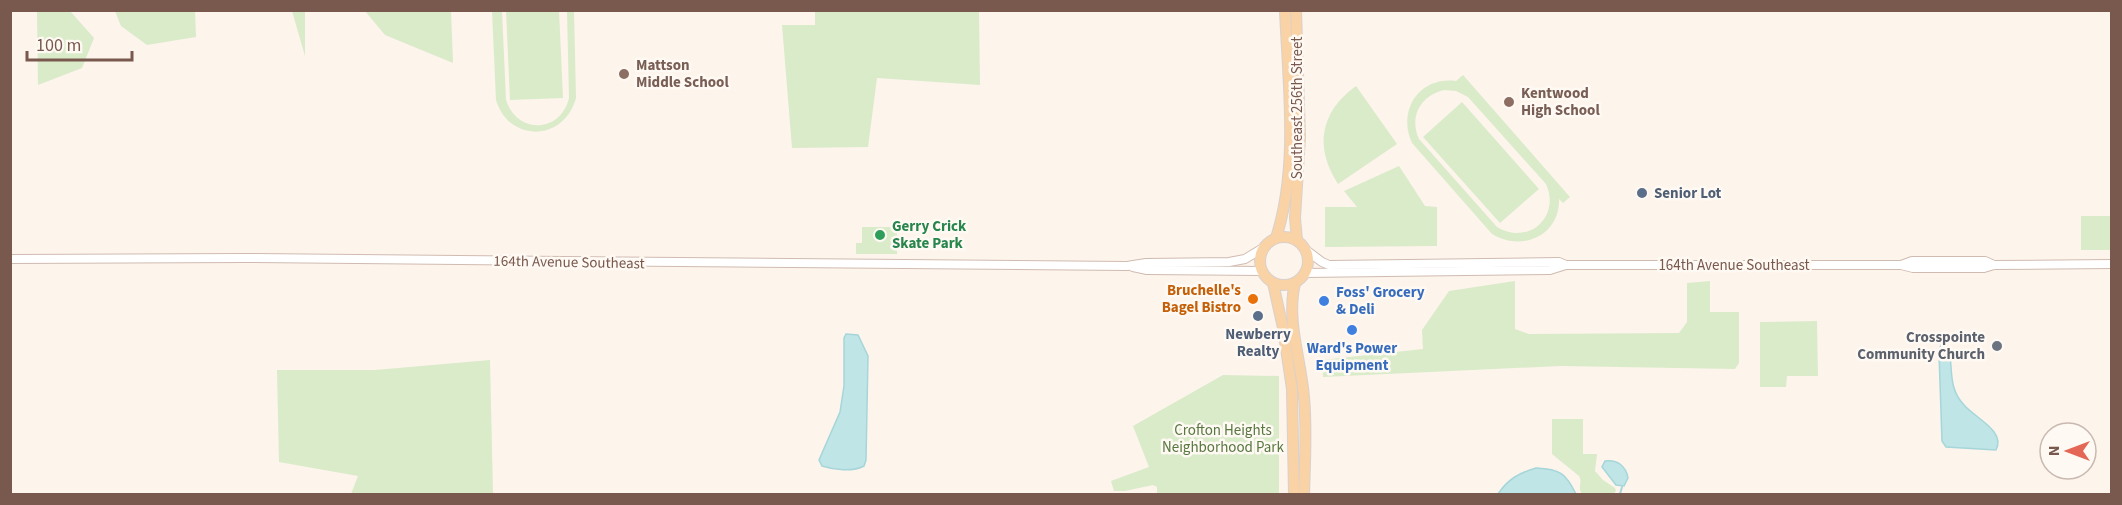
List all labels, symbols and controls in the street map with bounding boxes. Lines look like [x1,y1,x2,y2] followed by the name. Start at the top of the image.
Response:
[27,24,132,62] scale bar
[36,33,81,58] text: 100 m
[1287,37,1308,179] street label: Southeast 256th Street
[636,55,729,93] place label: Mattson Middle School
[617,67,631,81] marker: Mattson Middle School
[1521,83,1600,121] place label: Kentwood High School
[1502,95,1516,109] marker: Kentwood High School
[1654,183,1722,204] place label: Senior Lot
[1635,186,1649,200] marker: Senior Lot
[892,216,967,254] place label: Gerry Crick Skate Park
[873,228,887,242] marker: Gerry Crick Skate Park
[493,251,645,274] street label: 164th Avenue Southeast
[1658,255,1810,276] street label: 164th Avenue Southeast
[1162,280,1241,318] place label: Bruchelle's Bagel Bistro
[1336,282,1425,320] place label: Foss' Grocery & Deli
[1246,292,1260,306] marker: Bruchelle's Bagel Bistro
[1317,294,1331,308] marker: Foss' Grocery & Deli
[1251,309,1265,323] marker: Newberry Realty
[1345,323,1359,337] marker: Ward's Power Equipment
[1225,324,1291,362] place label: Newberry Realty
[1857,327,1985,365] place label: Crosspointe Community Church
[1307,338,1397,376] place label: Ward's Power Equipment
[1990,339,2004,353] marker: Crosspointe Community Church
[1162,420,1285,458] park label: Crofton Heights Neighborhood Park
[2038,421,2098,481] north arrow
[2043,446,2065,456] text: N

